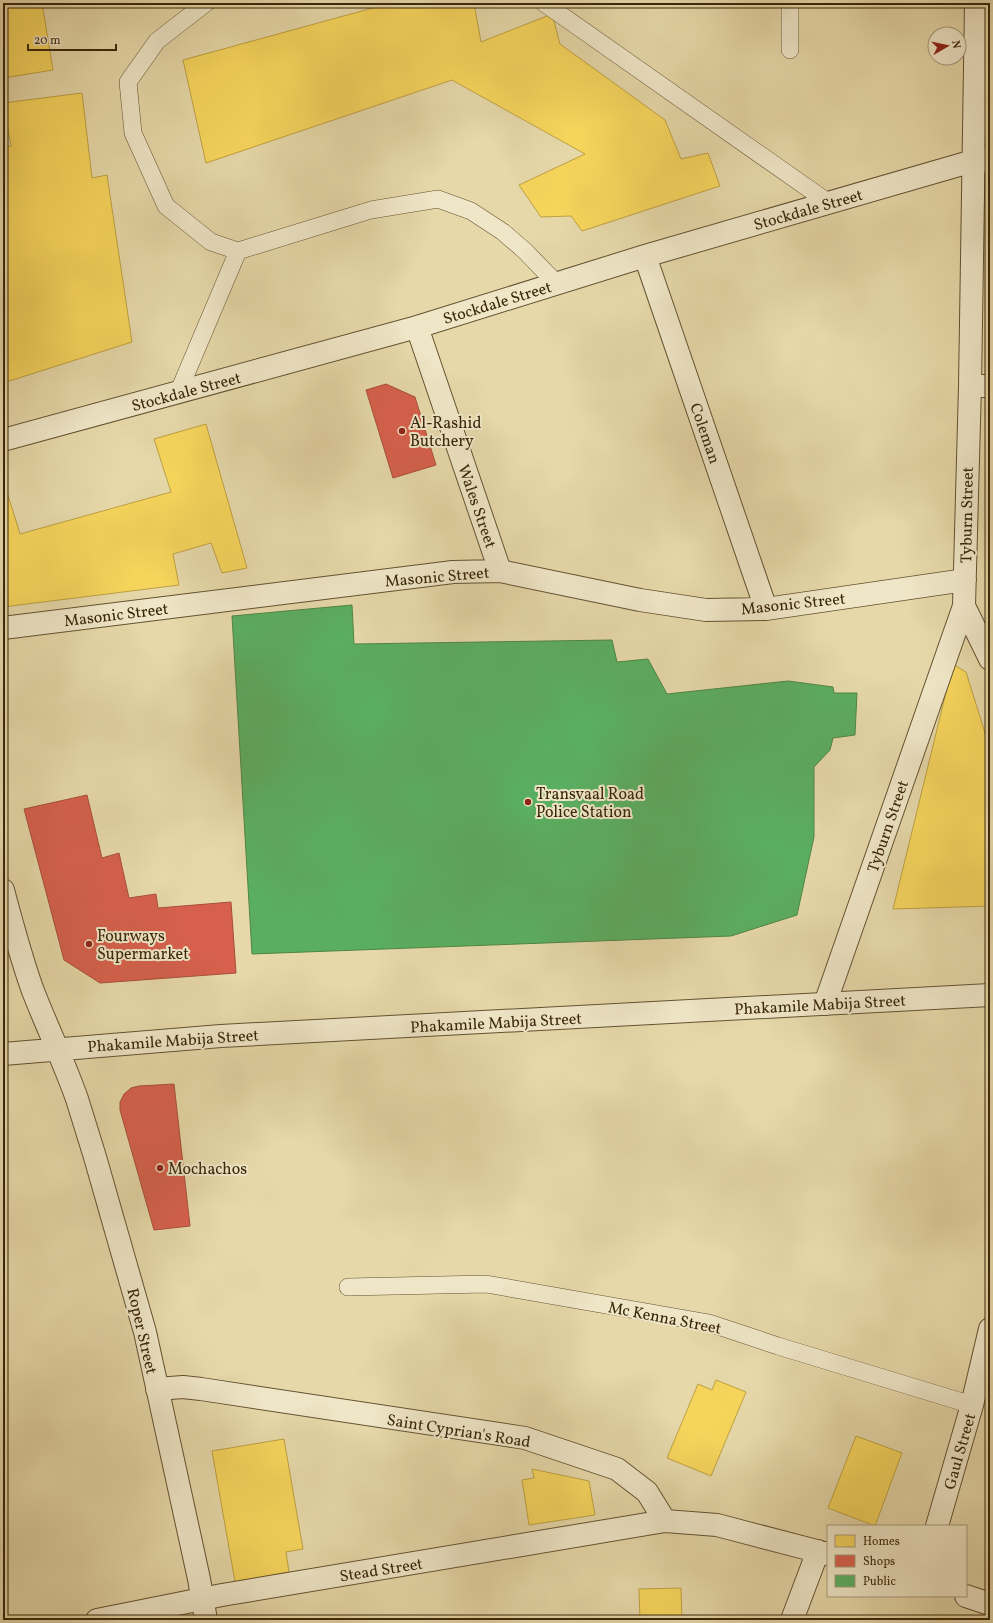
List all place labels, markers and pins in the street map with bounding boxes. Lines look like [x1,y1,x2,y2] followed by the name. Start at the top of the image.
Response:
[410,413,481,453] place label: Al-Rashid Butchery
[397,426,407,436] marker: Al-Rashid Butchery
[536,784,644,824] place label: Transvaal Road Police Station
[523,797,533,807] marker: Transvaal Road Police Station
[97,926,189,966] place label: Fourways Supermarket
[84,939,94,949] marker: Fourways Supermarket
[168,1159,247,1181] place label: Mochachos
[155,1163,165,1173] marker: Mochachos

